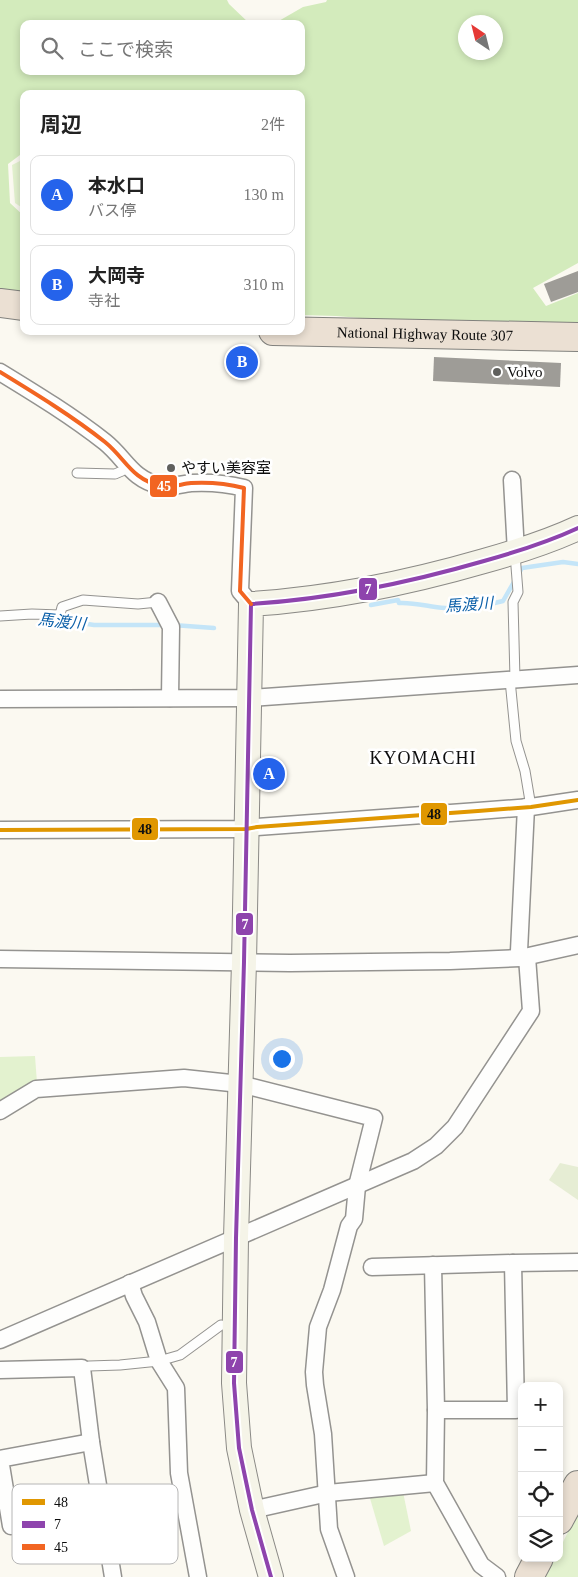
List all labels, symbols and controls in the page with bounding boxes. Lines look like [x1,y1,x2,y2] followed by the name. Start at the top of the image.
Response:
[458,15,503,60] north arrow
[20,20,305,75] search box
[38,34,66,62] icon: search
[78,39,173,60] text: ここで検索
[40,113,82,137] text: 周辺
[261,116,285,133] text: 2件
[88,175,145,196] text: 本水口
[51,186,63,203] text: A
[244,186,284,203] text: 130 m
[88,202,136,219] text: バス停
[88,265,145,286] text: 大岡寺
[52,276,62,293] text: B
[244,276,284,293] text: 310 m
[88,292,120,309] text: 寺社
[337,324,514,344] street label: National Highway Route 307
[226,343,258,381] pin: B
[507,364,543,380] place label: Volvo
[491,366,503,378] marker: Volvo
[181,460,271,476] place label: やすい美容室
[165,462,177,474] marker: やすい美容室
[149,474,178,498] line badge: 45
[157,479,171,494] text: 45
[358,577,378,601] line badge: 7
[365,582,372,597] text: 7
[444,594,496,615] water label: 馬渡川
[37,611,89,633] water label: 馬渡川
[370,748,477,768] district label: KYOMACHI
[253,755,285,793] pin: A
[420,802,448,826] line badge: 48
[427,807,441,822] text: 48
[131,817,159,841] line badge: 48
[138,822,152,837] text: 48
[235,912,254,936] line badge: 7
[242,917,249,932] text: 7
[269,1046,295,1072] your location
[225,1350,244,1374] line badge: 7
[231,1355,238,1370] text: 7
[518,1382,563,1562] map controls
[518,1382,563,1427] button: +
[518,1427,563,1472] button: −
[518,1472,563,1517] button: locate
[12,1484,178,1564] legend
[54,1495,68,1510] text: 48
[54,1517,61,1532] text: 7
[518,1517,563,1562] button: layers
[54,1540,68,1555] text: 45

